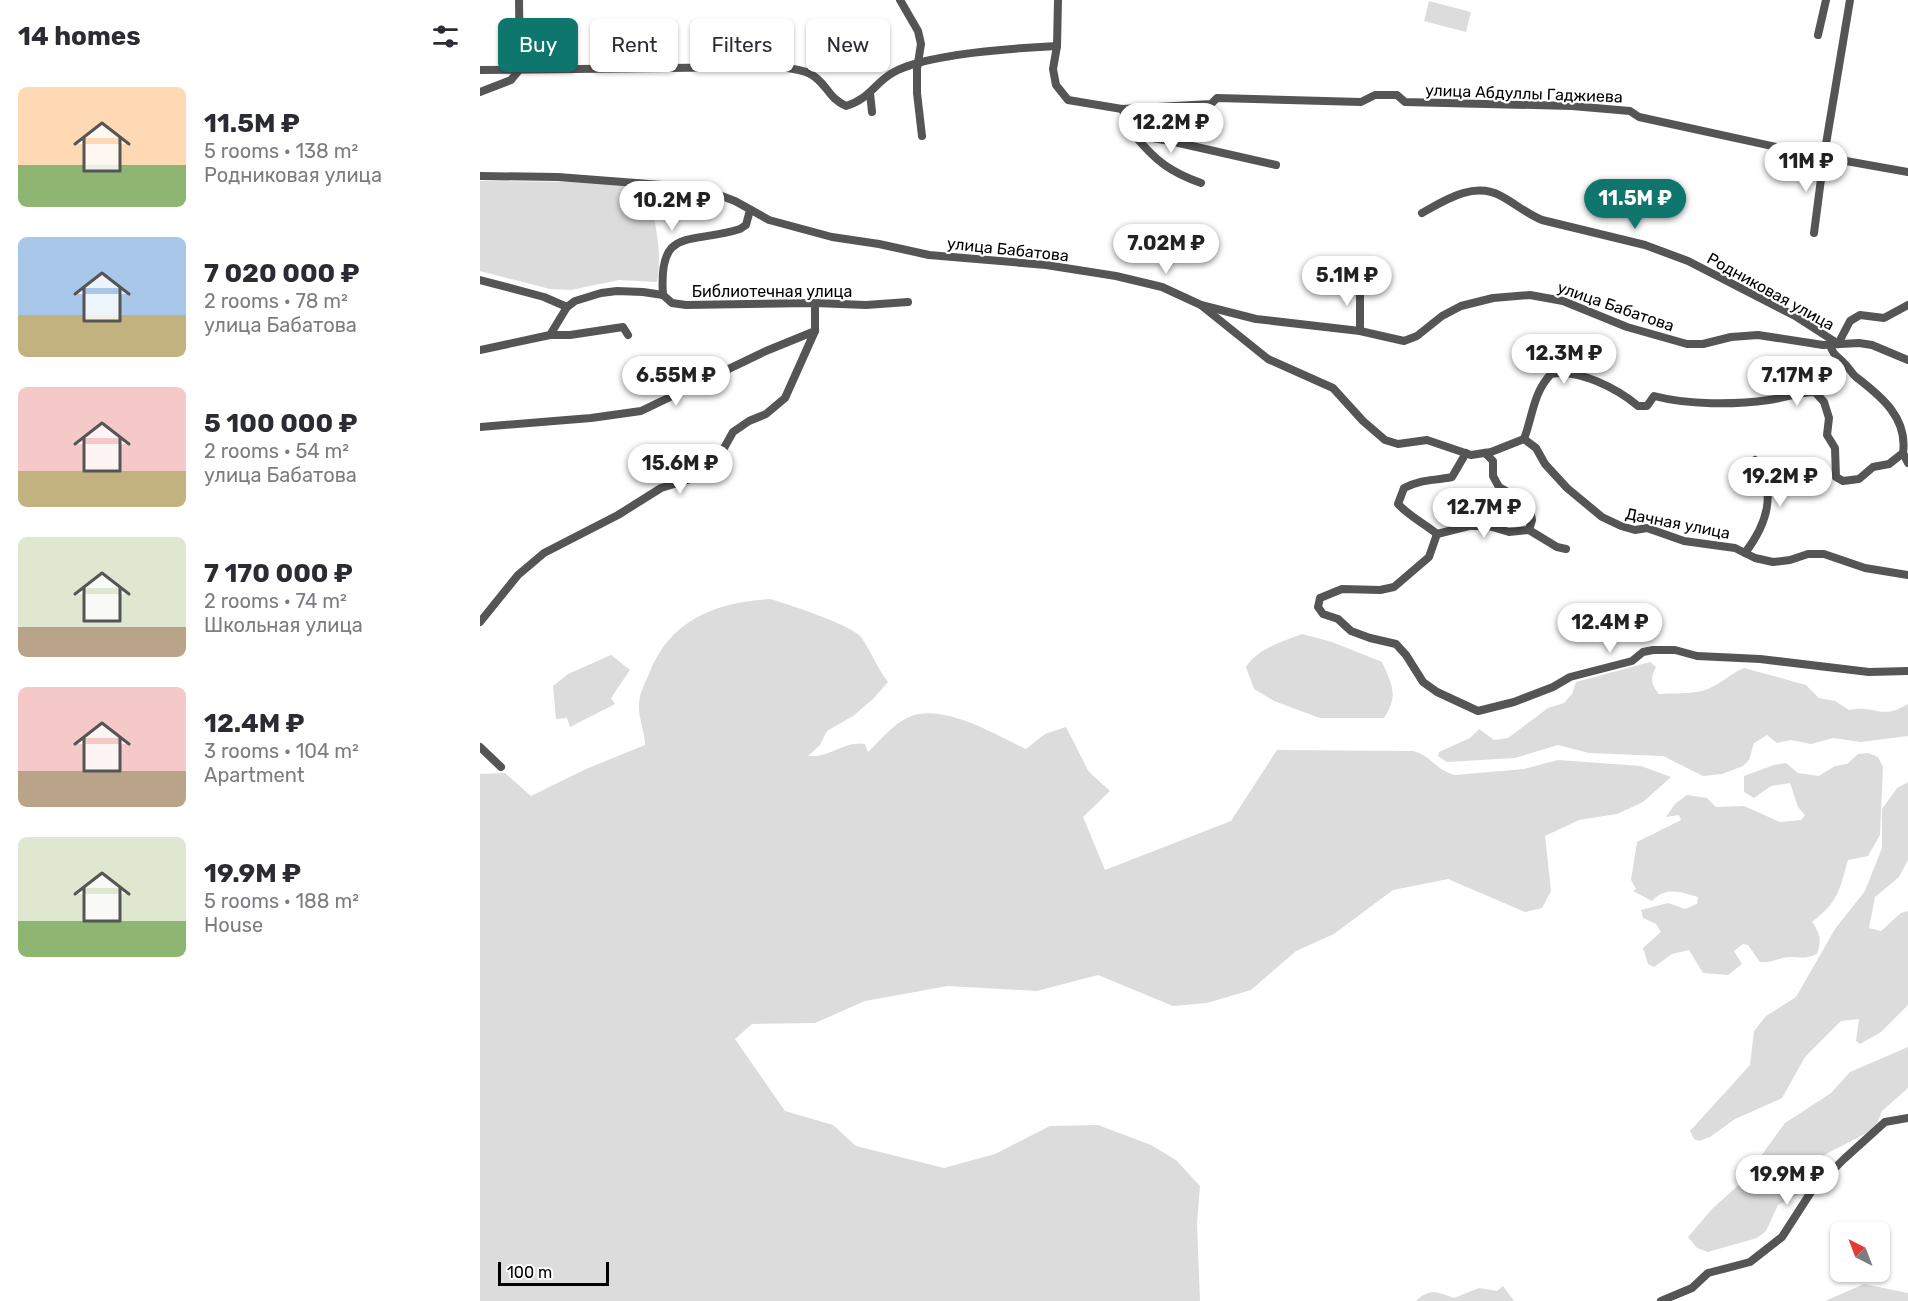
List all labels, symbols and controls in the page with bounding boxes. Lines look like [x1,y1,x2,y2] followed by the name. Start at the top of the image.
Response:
[498,18,578,72] chip: Buy
[590,18,678,72] chip: Rent
[690,18,794,72] chip: Filters
[806,18,890,72] chip: New
[429,20,462,53] icon: filters
[18,21,141,52] text: 14 homes
[1425,81,1623,106] street label: улица Абдуллы Гаджиева
[1116,103,1226,154] pin: 12.2M ₽
[204,108,300,139] text: 11.5M ₽
[1133,110,1209,134] text: 12.2M ₽
[66,111,138,183] icon: home
[204,139,358,163] text: 5 rooms · 138 m²
[1764,142,1848,193] pin: 11M ₽
[1778,149,1834,173] text: 11M ₽
[204,163,382,187] text: Родниковая улица
[1580,179,1690,230] pin: 11.5M ₽
[617,181,727,232] pin: 10.2M ₽
[1598,186,1672,210] text: 11.5M ₽
[633,188,711,212] text: 10.2M ₽
[1111,224,1221,275] pin: 7.02M ₽
[1127,231,1205,255] text: 7.02M ₽
[946,234,1070,265] street label: улица Бабатова
[1704,249,1838,334] street label: Родниковая улица
[1298,256,1396,307] pin: 5.1M ₽
[204,258,360,289] text: 7 020 000 ₽
[66,261,138,333] icon: home
[1316,263,1378,287] text: 5.1M ₽
[1555,278,1677,335] street label: улица Бабатова
[692,282,852,301] street label: Библиотечная улица
[204,289,348,313] text: 2 rooms · 78 m²
[204,313,357,337] text: улица Бабатова
[1509,334,1619,385] pin: 12.3M ₽
[1525,341,1603,365] text: 12.3M ₽
[621,356,731,407] pin: 6.55M ₽
[1742,356,1852,407] pin: 7.17M ₽
[636,363,716,387] text: 6.55M ₽
[1761,363,1833,387] text: 7.17M ₽
[204,408,357,439] text: 5 100 000 ₽
[66,411,138,483] icon: home
[204,439,349,463] text: 2 rooms · 54 m²
[625,444,735,495] pin: 15.6M ₽
[642,451,718,475] text: 15.6M ₽
[1725,457,1835,508] pin: 19.2M ₽
[204,463,357,487] text: улица Бабатова
[1742,464,1818,488] text: 19.2M ₽
[1429,488,1539,539] pin: 12.7M ₽
[1447,495,1521,519] text: 12.7M ₽
[1624,504,1732,543] street label: Дачная улица
[204,558,353,589] text: 7 170 000 ₽
[66,561,138,633] icon: home
[204,589,347,613] text: 2 rooms · 74 m²
[1555,603,1665,654] pin: 12.4M ₽
[1571,610,1649,634] text: 12.4M ₽
[204,613,363,637] text: Школьная улица
[204,708,305,739] text: 12.4M ₽
[66,711,138,783] icon: home
[204,739,359,763] text: 3 rooms · 104 m²
[204,763,305,787] text: Apartment
[204,858,301,889] text: 19.9M ₽
[66,861,138,933] icon: home
[204,889,359,913] text: 5 rooms · 188 m²
[204,913,263,937] text: House
[1732,1155,1842,1206] pin: 19.9M ₽
[1750,1162,1824,1186] text: 19.9M ₽
[1830,1222,1890,1282] north arrow
[1830,1222,1890,1282] map controls
[498,1259,609,1286] scale bar
[507,1263,552,1282] text: 100 m

